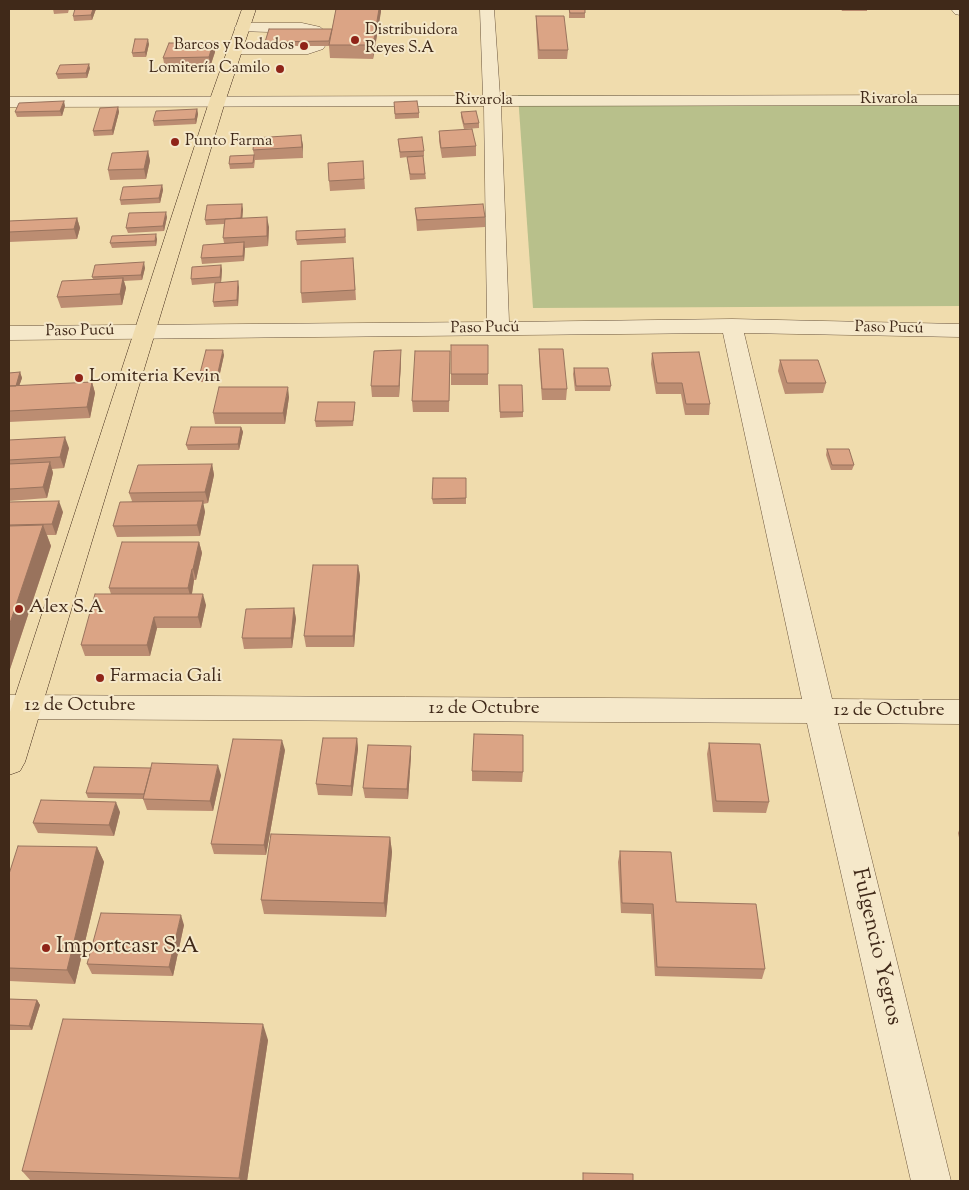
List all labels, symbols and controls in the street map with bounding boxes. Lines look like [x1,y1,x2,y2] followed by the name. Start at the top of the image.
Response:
[365,21,458,59] place label: Distribuidora Reyes S.A
[349,34,361,46] marker: Distribuidora Reyes S.A
[174,36,294,56] place label: Barcos y Rodados
[298,40,310,52] marker: Barcos y Rodados
[149,59,270,79] place label: Lomitería Camilo
[274,63,286,75] marker: Lomitería Camilo
[860,90,918,110] street label: Rivarola
[455,91,513,111] street label: Rivarola
[185,132,272,152] place label: Punto Farma
[169,136,181,148] marker: Punto Farma
[450,319,520,339] street label: Paso Pucú
[854,319,924,339] street label: Paso Pucú
[45,322,115,342] street label: Paso Pucú
[89,367,221,389] place label: Lomiteria Kevin
[73,372,85,384] marker: Lomiteria Kevin
[29,598,104,620] place label: Alex S.A
[13,603,25,615] marker: Alex S.A
[110,667,222,689] place label: Farmacia Gali
[94,672,106,684] marker: Farmacia Gali
[24,696,136,718] street label: 12 de Octubre
[428,699,540,721] street label: 12 de Octubre
[833,701,945,723] street label: 12 de Octubre
[844,866,906,1028] street label: Fulgencio Yegros
[56,935,199,961] place label: Importcasr S.A
[40,942,52,954] marker: Importcasr S.A

